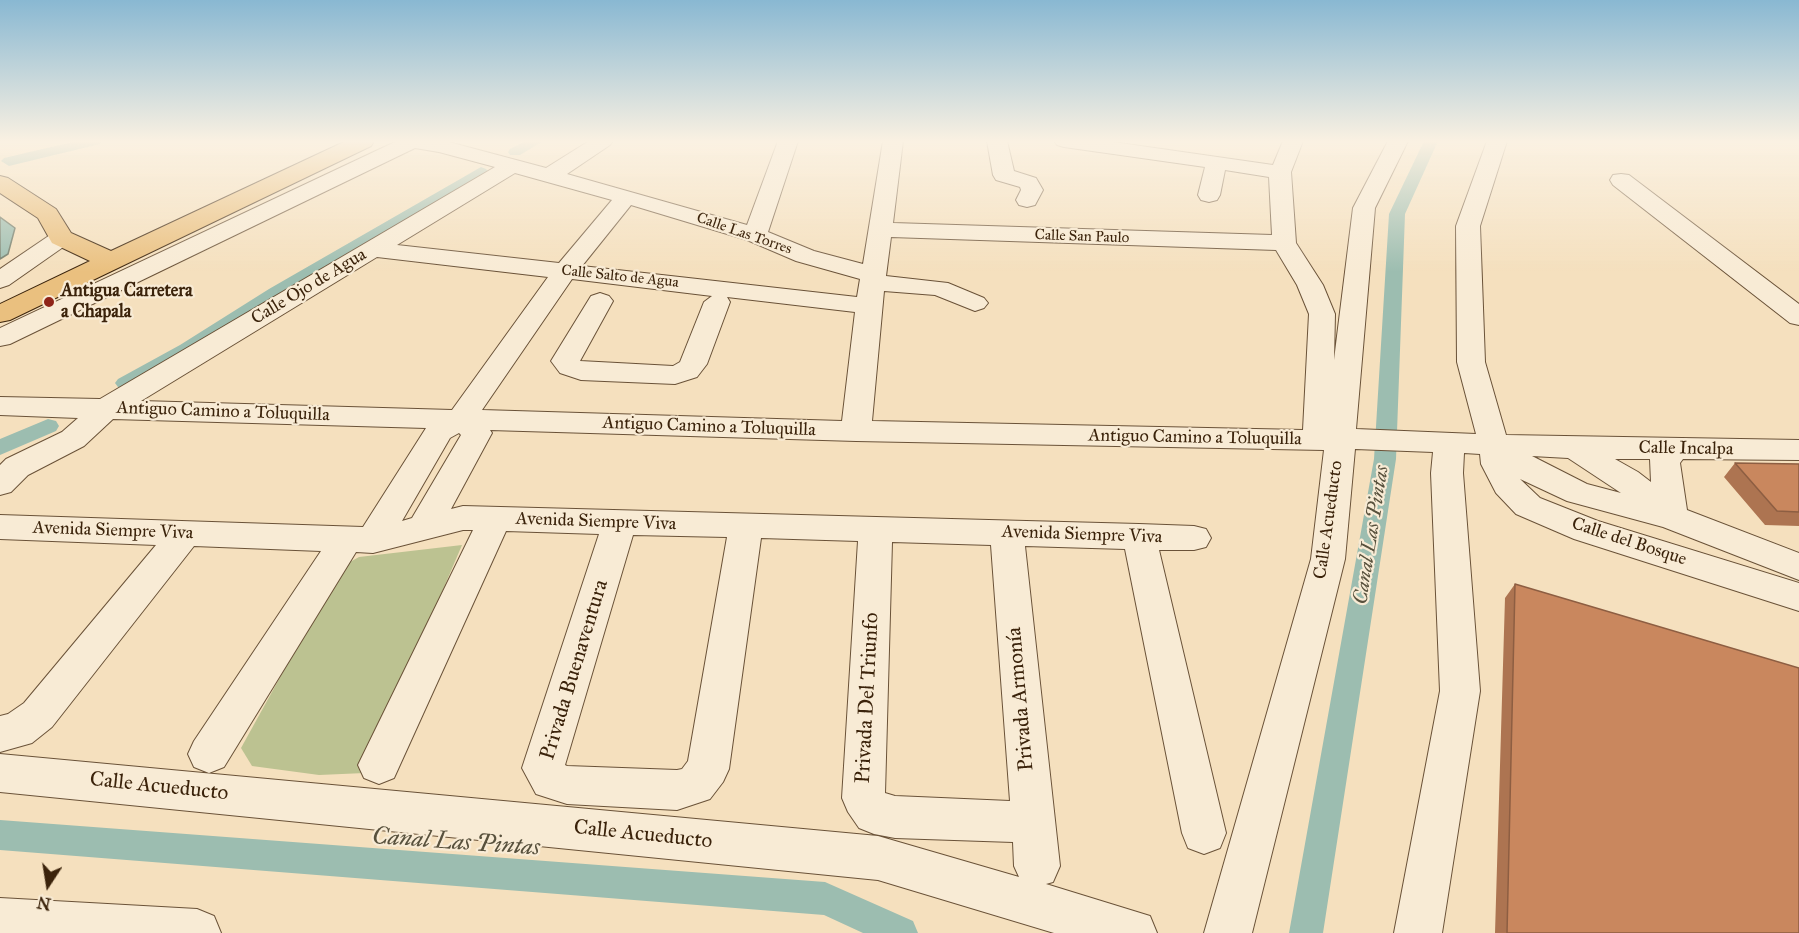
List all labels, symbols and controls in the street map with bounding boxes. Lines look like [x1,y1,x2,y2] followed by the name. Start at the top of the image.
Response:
[694,209,794,259] street label: Calle Las Torres
[1034,226,1130,248] street label: Calle San Paulo
[248,244,370,330] street label: Calle Ojo de Agua
[560,262,680,292] street label: Calle Salto de Agua
[61,281,193,324] place label: Antigua Carretera a Chapala
[42,295,56,309] marker: Antigua Carretera a Chapala
[116,397,330,427] street label: Antiguo Camino a Toluquilla
[602,412,816,442] street label: Antiguo Camino a Toluquilla
[1088,425,1302,451] street label: Antiguo Camino a Toluquilla
[1638,437,1734,461] street label: Calle Incalpa
[1310,459,1348,581] street label: Calle Acueducto
[1349,464,1395,606] water label: Canal Las Pintas
[515,508,677,536] street label: Avenida Siempre Viva
[1569,513,1689,571] street label: Calle del Bosque
[32,517,194,545] street label: Avenida Siempre Viva
[1001,521,1163,549] street label: Avenida Siempre Viva
[536,577,614,763] street label: Privada Buenaventura
[851,612,885,784] street label: Privada Del Triunfo
[1002,626,1040,772] street label: Privada Armonía
[88,767,230,807] street label: Calle Acueducto
[572,815,714,855] street label: Calle Acueducto
[371,823,541,863] water label: Canal Las Pintas
[18,855,78,915] north arrow
[36,892,53,914] text: N

